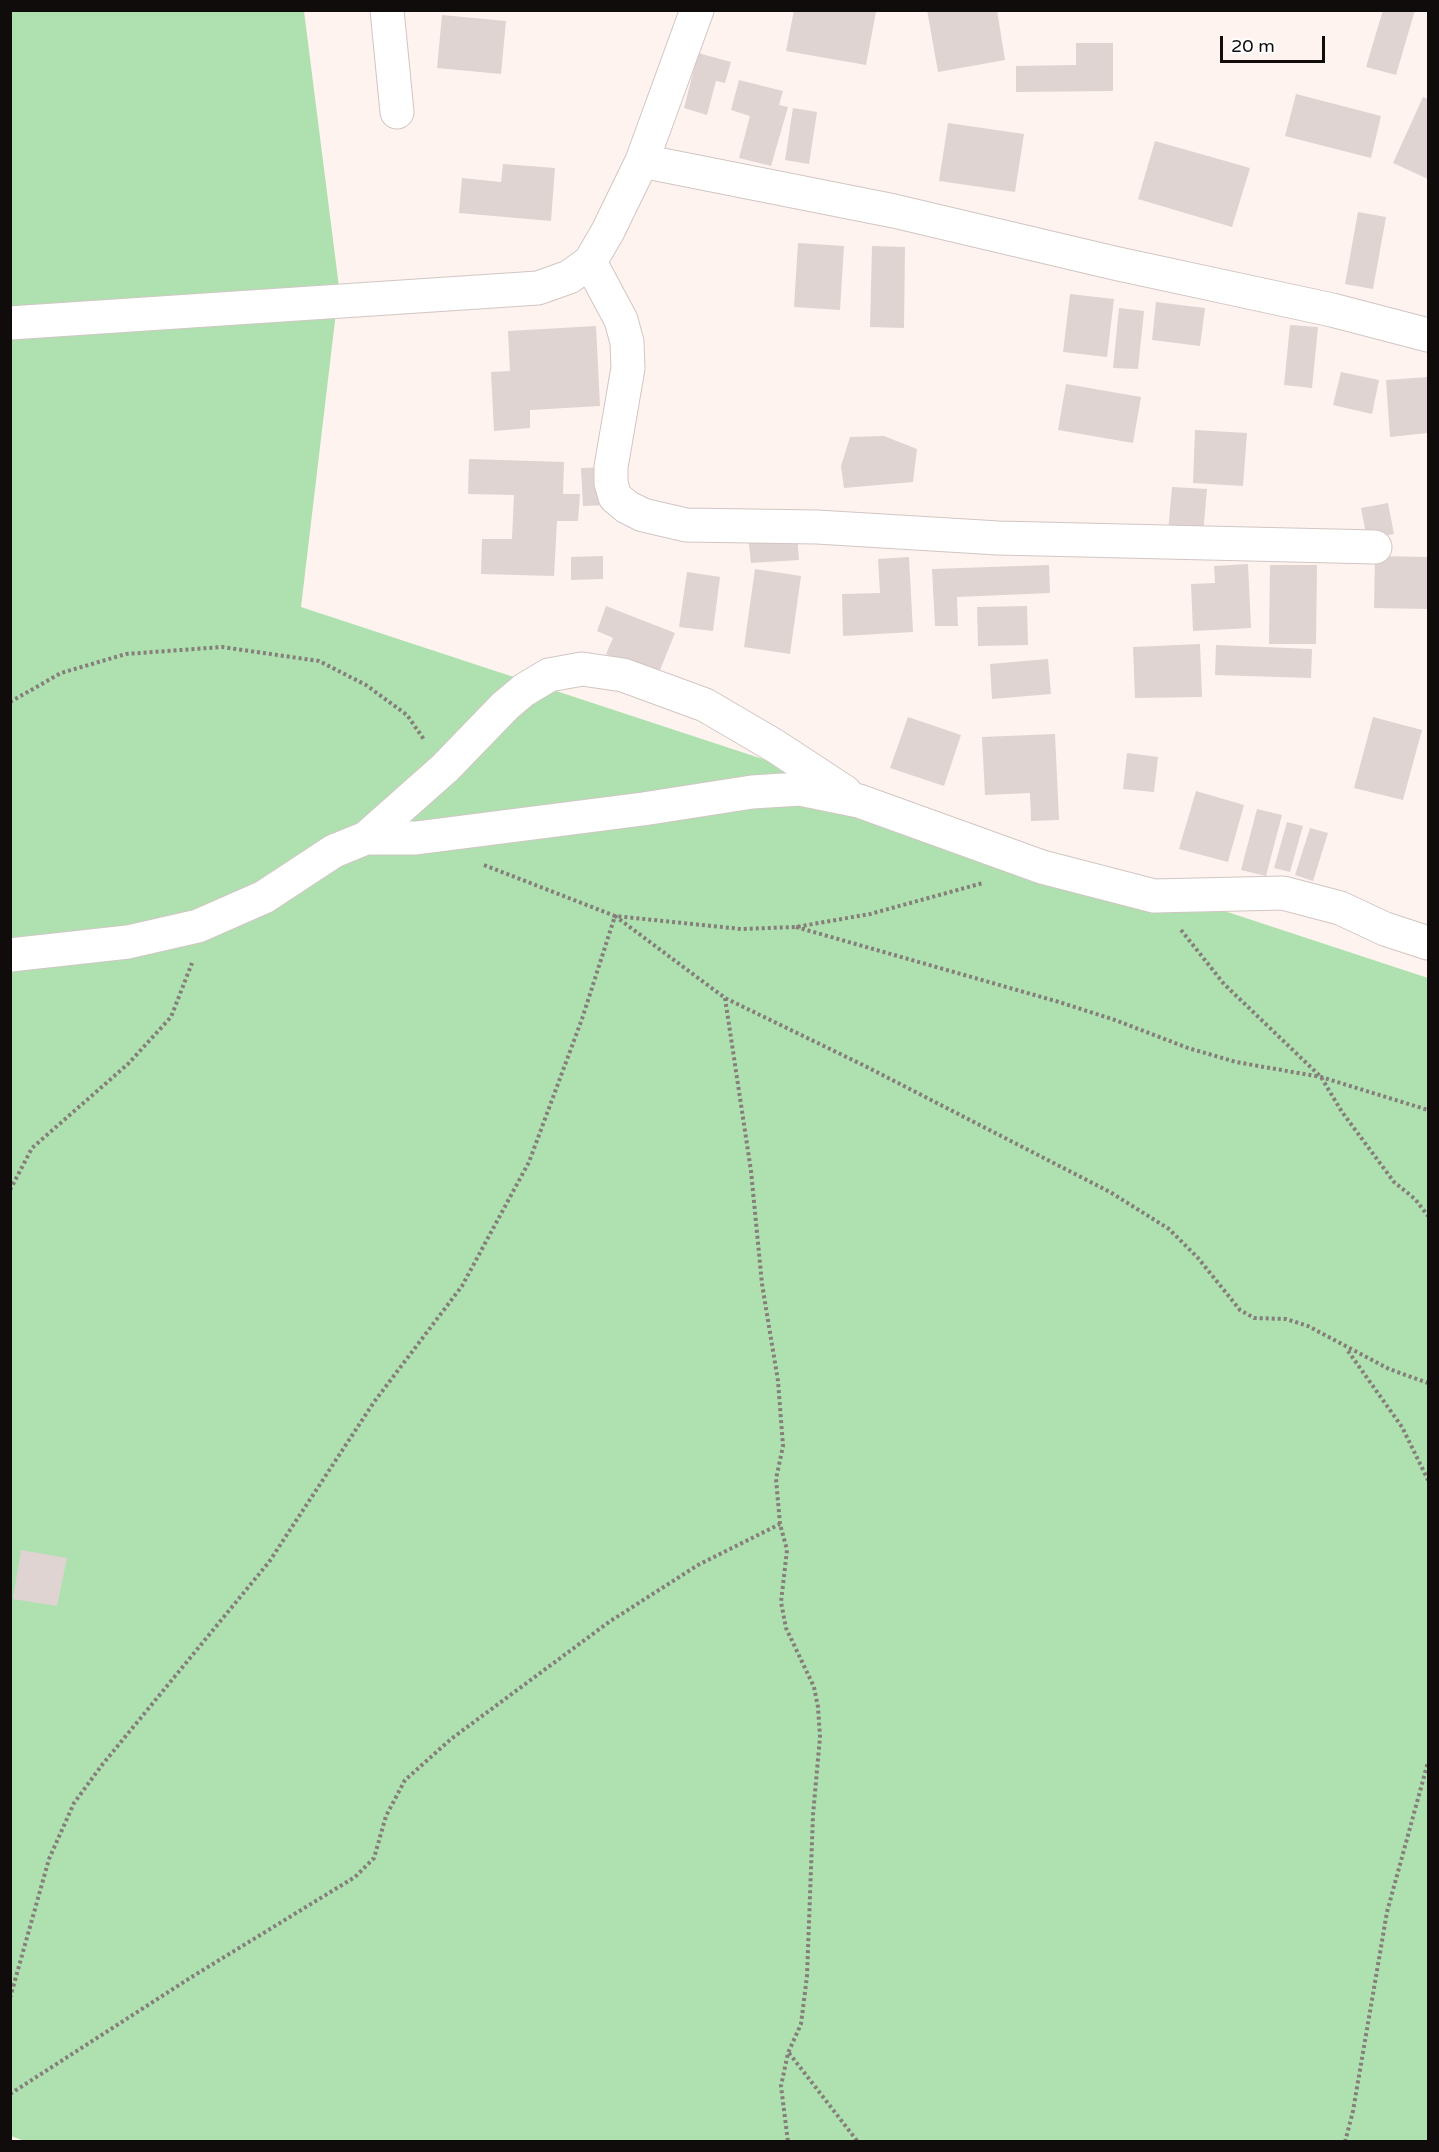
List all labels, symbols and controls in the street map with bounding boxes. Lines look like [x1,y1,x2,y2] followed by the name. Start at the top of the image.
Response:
[1223,24,1328,62] scale bar
[1231,35,1275,57] text: 20 m

